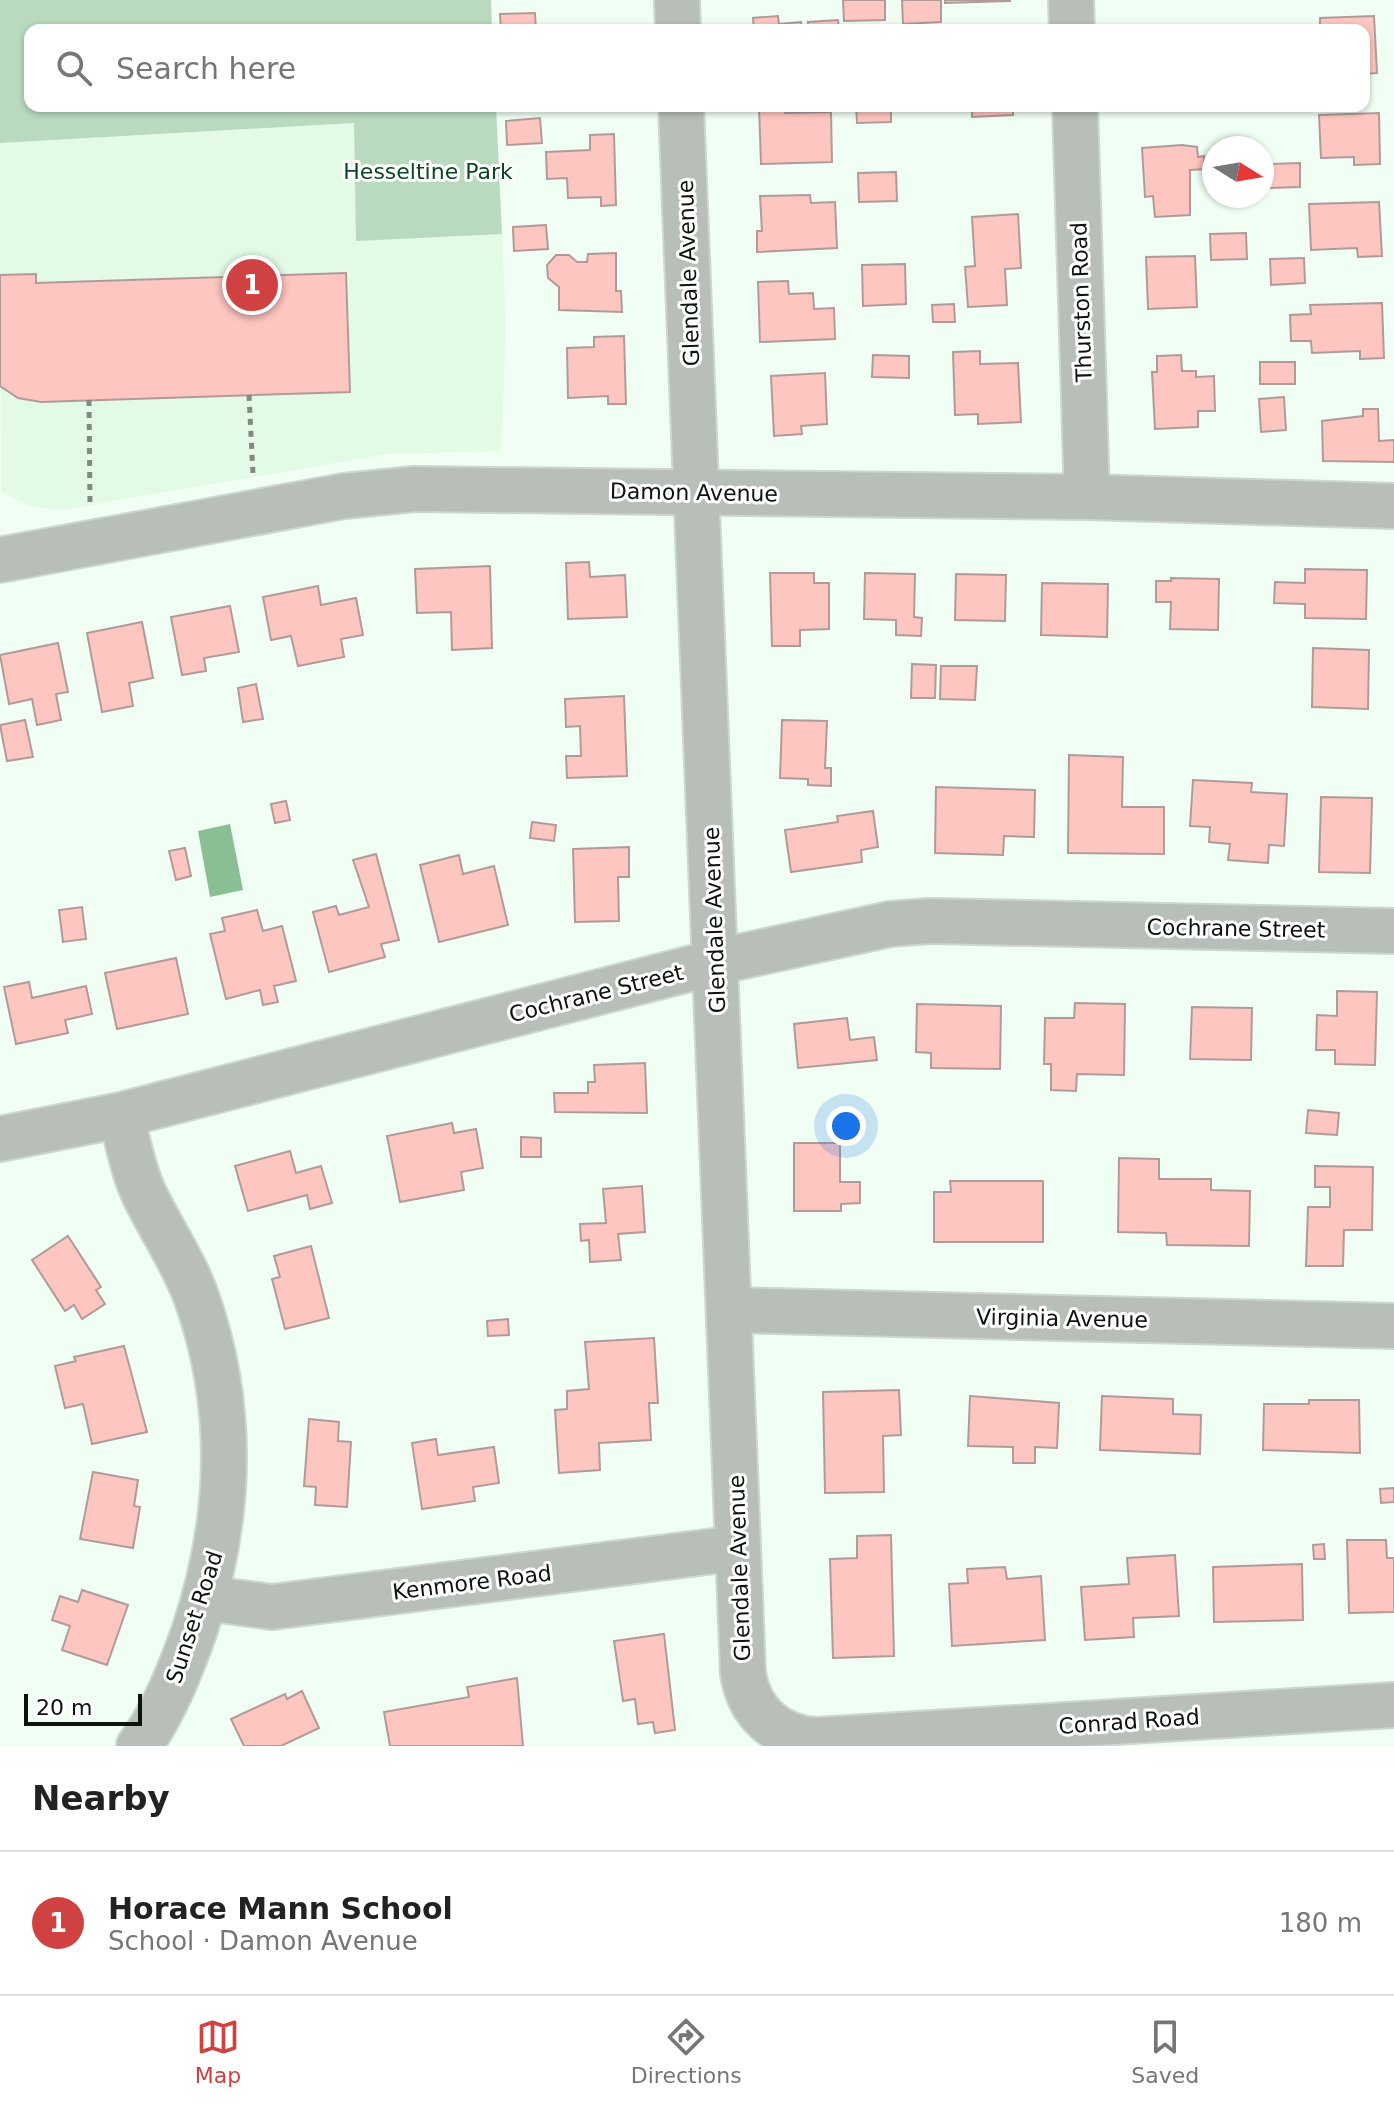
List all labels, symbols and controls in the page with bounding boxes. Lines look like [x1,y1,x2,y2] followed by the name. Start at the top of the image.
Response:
[24,24,1370,112] search box
[52,46,96,90] icon: search
[116,51,296,86] text: Search here
[1202,136,1274,208] north arrow
[343,159,513,184] park label: Hesseltine Park
[673,179,704,367] street label: Glendale Avenue
[1066,222,1097,383] street label: Thurston Road
[226,255,278,315] pin: 1
[610,479,778,506] street label: Damon Avenue
[699,826,730,1014] street label: Glendale Avenue
[1146,914,1326,943] street label: Cochrane Street
[506,960,686,1027] street label: Cochrane Street
[826,1106,866,1146] your location
[976,1305,1148,1332] street label: Virginia Avenue
[724,1474,755,1662] street label: Glendale Avenue
[161,1548,228,1686] street label: Sunset Road
[391,1560,553,1605] street label: Kenmore Road
[24,1690,142,1726] scale bar
[36,1695,92,1720] text: 20 m
[1058,1704,1200,1739] street label: Conrad Road
[32,1778,170,1818] text: Nearby
[108,1891,453,1926] text: Horace Mann School
[49,1908,67,1938] text: 1
[1279,1908,1362,1938] text: 180 m
[108,1926,418,1956] text: School · Damon Avenue
[195,2015,241,2088] tab: Map
[631,2015,742,2088] tab: Directions
[1131,2015,1199,2088] tab: Saved

